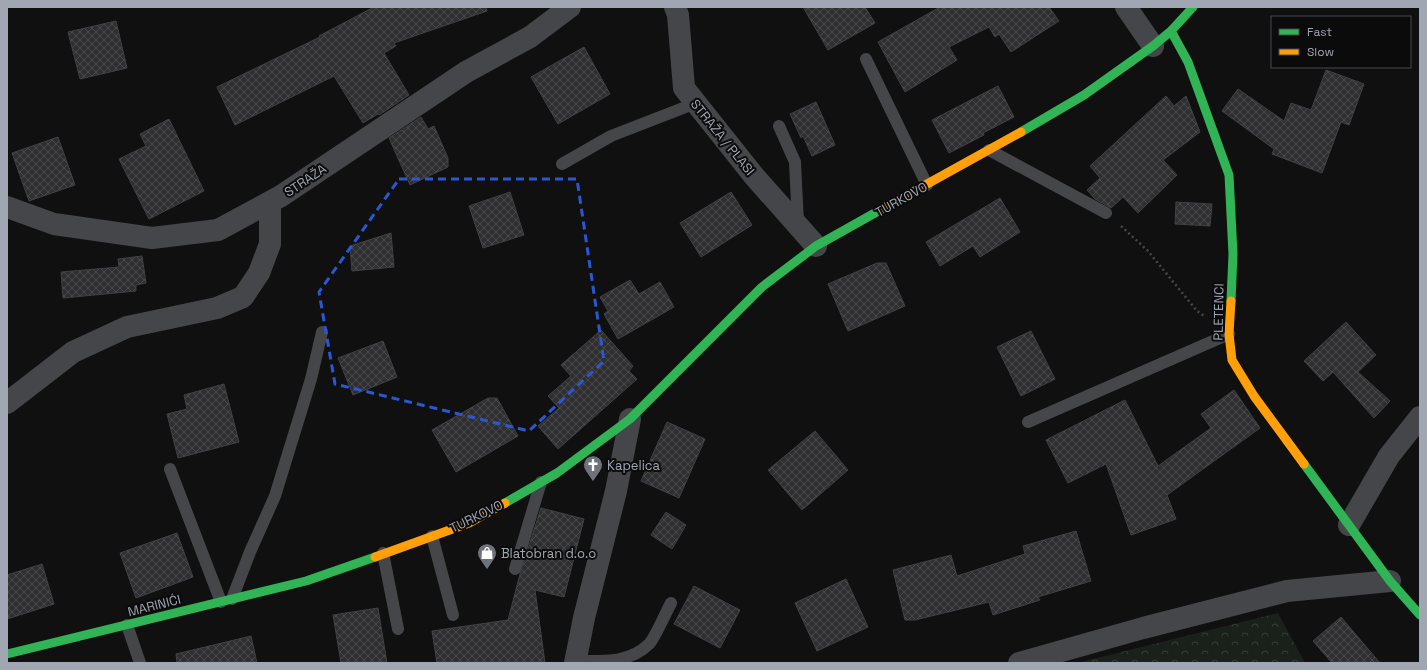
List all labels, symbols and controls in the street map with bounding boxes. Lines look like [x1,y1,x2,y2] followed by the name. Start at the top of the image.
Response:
[1271,16,1411,68] legend
[1307,24,1332,40] text: Fast
[1307,44,1334,60] text: Slow
[687,96,758,179] street label: STRAŽA / PLASI
[281,160,330,201] street label: STRAŽA
[872,178,930,221] street label: TURKOVO
[1210,283,1227,341] street label: PLETENCI
[582,454,604,482] church icon: Kapelica
[607,457,661,474] place label: Kapelica
[447,496,506,537] street label: TURKOVO
[476,542,498,570] shop icon: Blatobran d.o.o
[501,545,596,562] place label: Blatobran d.o.o
[126,591,182,620] street label: MARINIĆI

